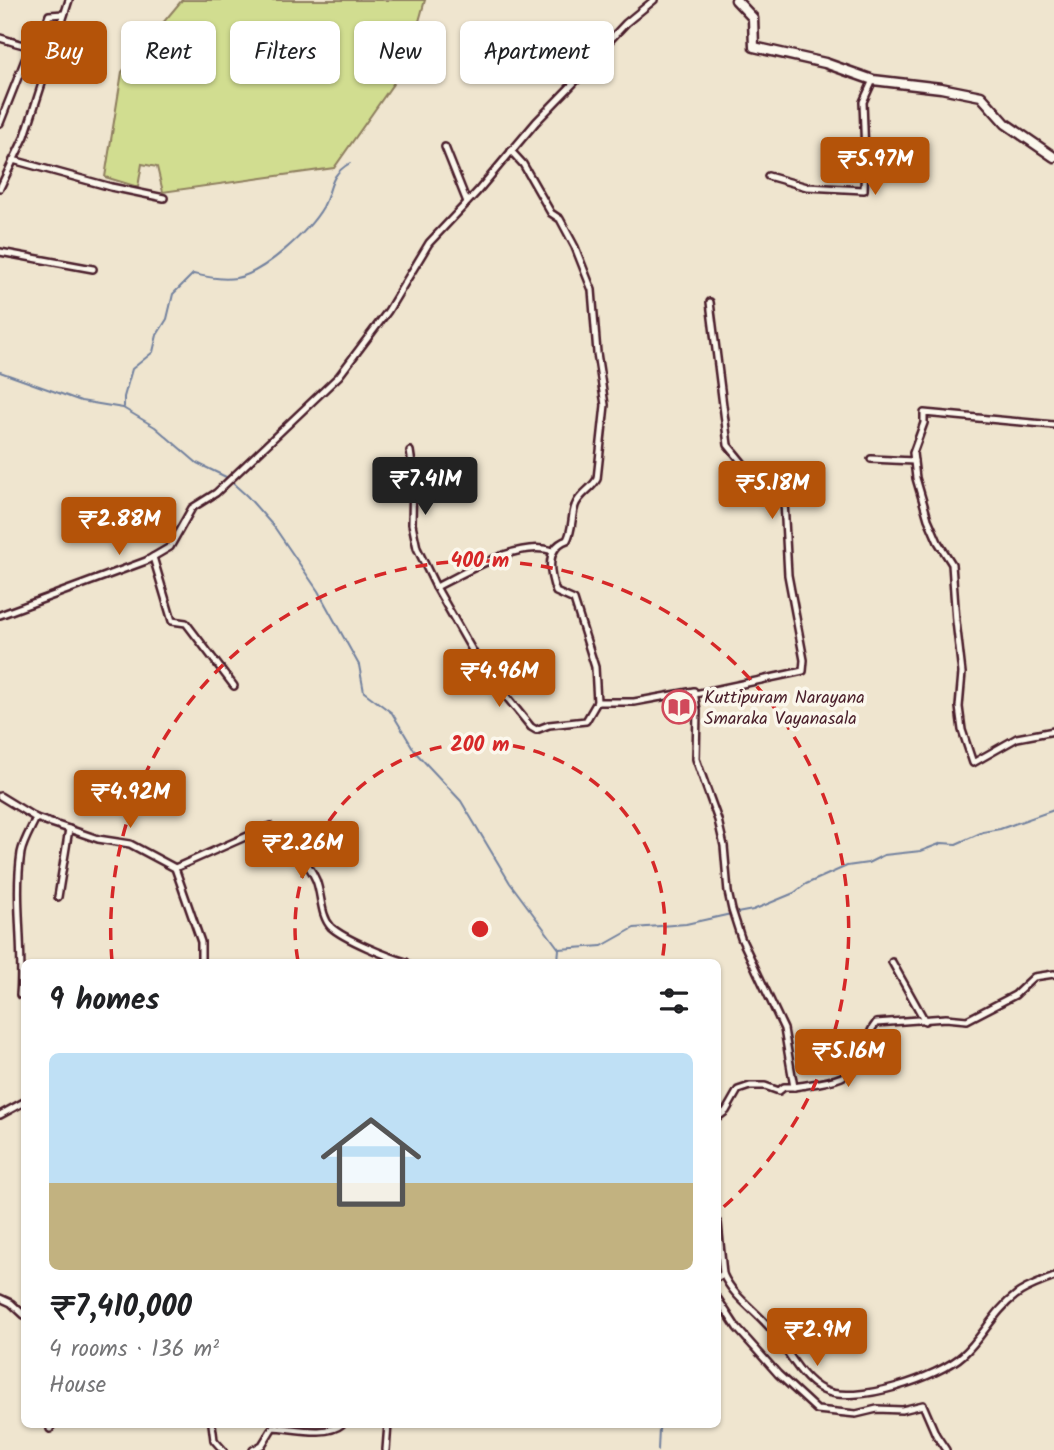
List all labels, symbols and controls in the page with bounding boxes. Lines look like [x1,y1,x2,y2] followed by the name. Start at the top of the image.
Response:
[21,21,107,84] chip: Buy
[121,21,216,84] chip: Rent
[230,21,340,84] chip: Filters
[354,21,446,84] chip: New
[460,21,614,84] chip: Apartment
[818,138,932,197] pin: ₹5.97M
[837,142,913,178] text: ₹5.97M
[368,458,482,517] pin: ₹7.41M
[388,462,462,498] text: ₹7.41M
[715,462,829,521] pin: ₹5.18M
[734,466,810,502] text: ₹5.18M
[62,498,176,557] pin: ₹2.88M
[77,502,161,538] text: ₹2.88M
[451,545,509,578] text: 400 m
[442,650,556,709] pin: ₹4.96M
[459,654,539,690] text: ₹4.96M
[704,684,865,734] place label: Kuttipuram Narayana Smaraka Vayanasala
[660,688,698,726] library icon: Kuttipuram Narayana Smaraka Vayanasala
[450,729,510,762] text: 200 m
[73,770,187,830] pin: ₹4.92M
[90,775,170,811] text: ₹4.92M
[245,822,359,881] pin: ₹2.26M
[261,826,343,862] text: ₹2.26M
[468,917,492,941] centre of rings
[49,977,160,1025] text: 9 homes
[655,982,693,1020] icon: filters
[791,1030,905,1089] pin: ₹5.16M
[811,1034,885,1070] text: ₹5.16M
[308,1099,434,1225] icon: home
[49,1284,192,1332] text: ₹7,410,000
[768,1308,866,1368] pin: ₹2.9M
[783,1313,851,1349] text: ₹2.9M
[49,1332,219,1368] text: 4 rooms · 136 m²
[49,1368,106,1404] text: House

